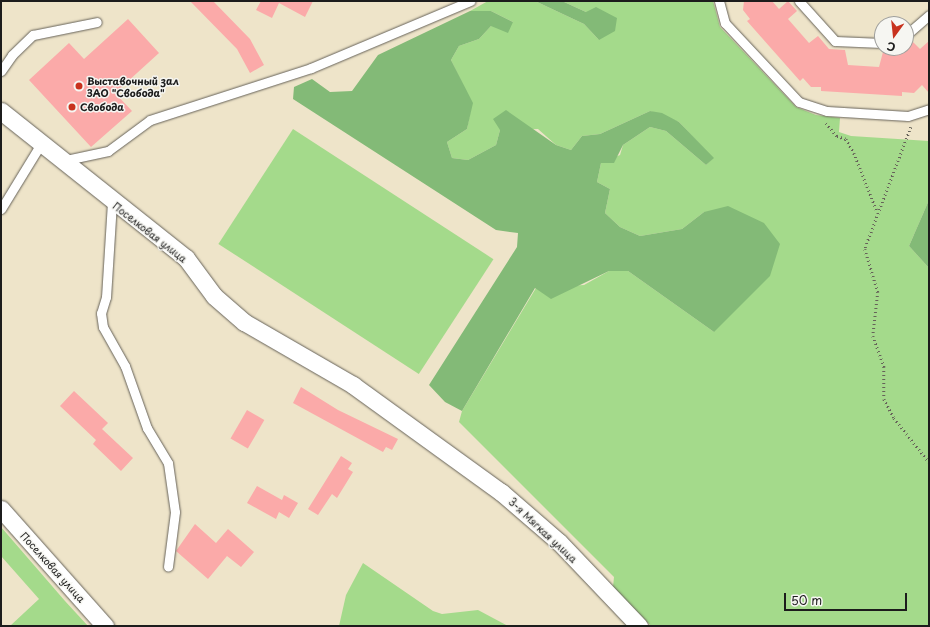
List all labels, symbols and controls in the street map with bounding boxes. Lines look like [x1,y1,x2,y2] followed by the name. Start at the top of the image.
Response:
[874,16,914,56] north arrow
[885,38,897,56] text: С
[87,74,179,98] place label: Выставочный зал ЗАО "Свобода"
[74,81,84,91] marker: Выставочный зал ЗАО "Свобода"
[80,101,124,113] place label: Свобода
[67,102,77,112] marker: Свобода
[110,199,190,265] street label: Поселковая улица
[506,495,580,565] street label: 3-я Мягкая улица
[18,529,88,605] street label: Поселковая улица
[786,585,909,611] scale bar
[791,591,822,609] text: 50 m

